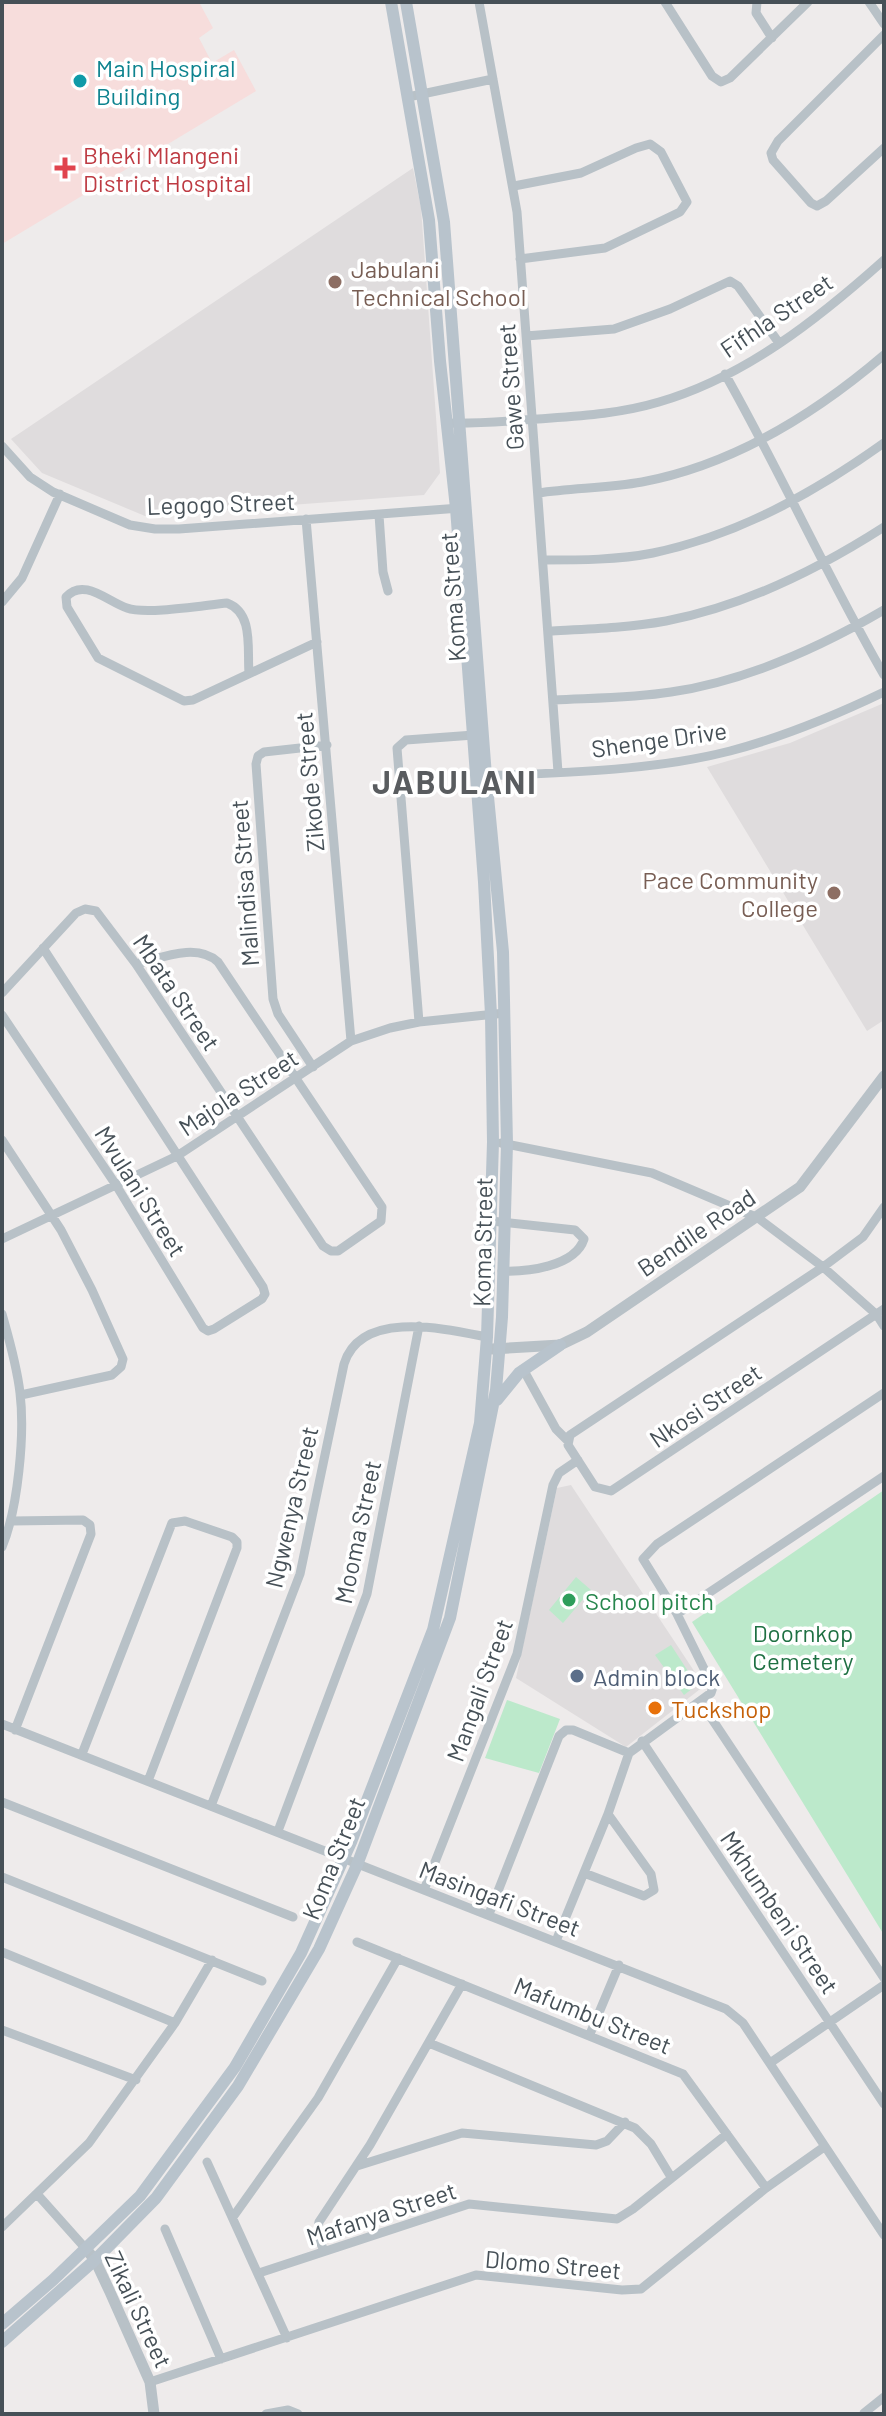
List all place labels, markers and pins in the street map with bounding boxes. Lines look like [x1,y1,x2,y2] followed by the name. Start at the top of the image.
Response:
[96,53,235,110] place label: Main Hospiral Building
[71,72,89,90] marker: Main Hospiral Building
[83,140,251,197] place label: Bheki Mlangeni District Hospital
[54,157,76,179] marker: Bheki Mlangeni District Hospital
[351,254,526,311] place label: Jabulani Technical School
[326,273,344,291] marker: Jabulani Technical School
[643,865,818,922] place label: Pace Community College
[825,884,843,902] marker: Pace Community College
[585,1586,714,1615] place label: School pitch
[560,1591,578,1609] marker: School pitch
[593,1662,720,1691] place label: Admin block
[568,1667,586,1685] marker: Admin block
[671,1694,772,1723] place label: Tuckshop
[646,1699,664,1717] marker: Tuckshop

